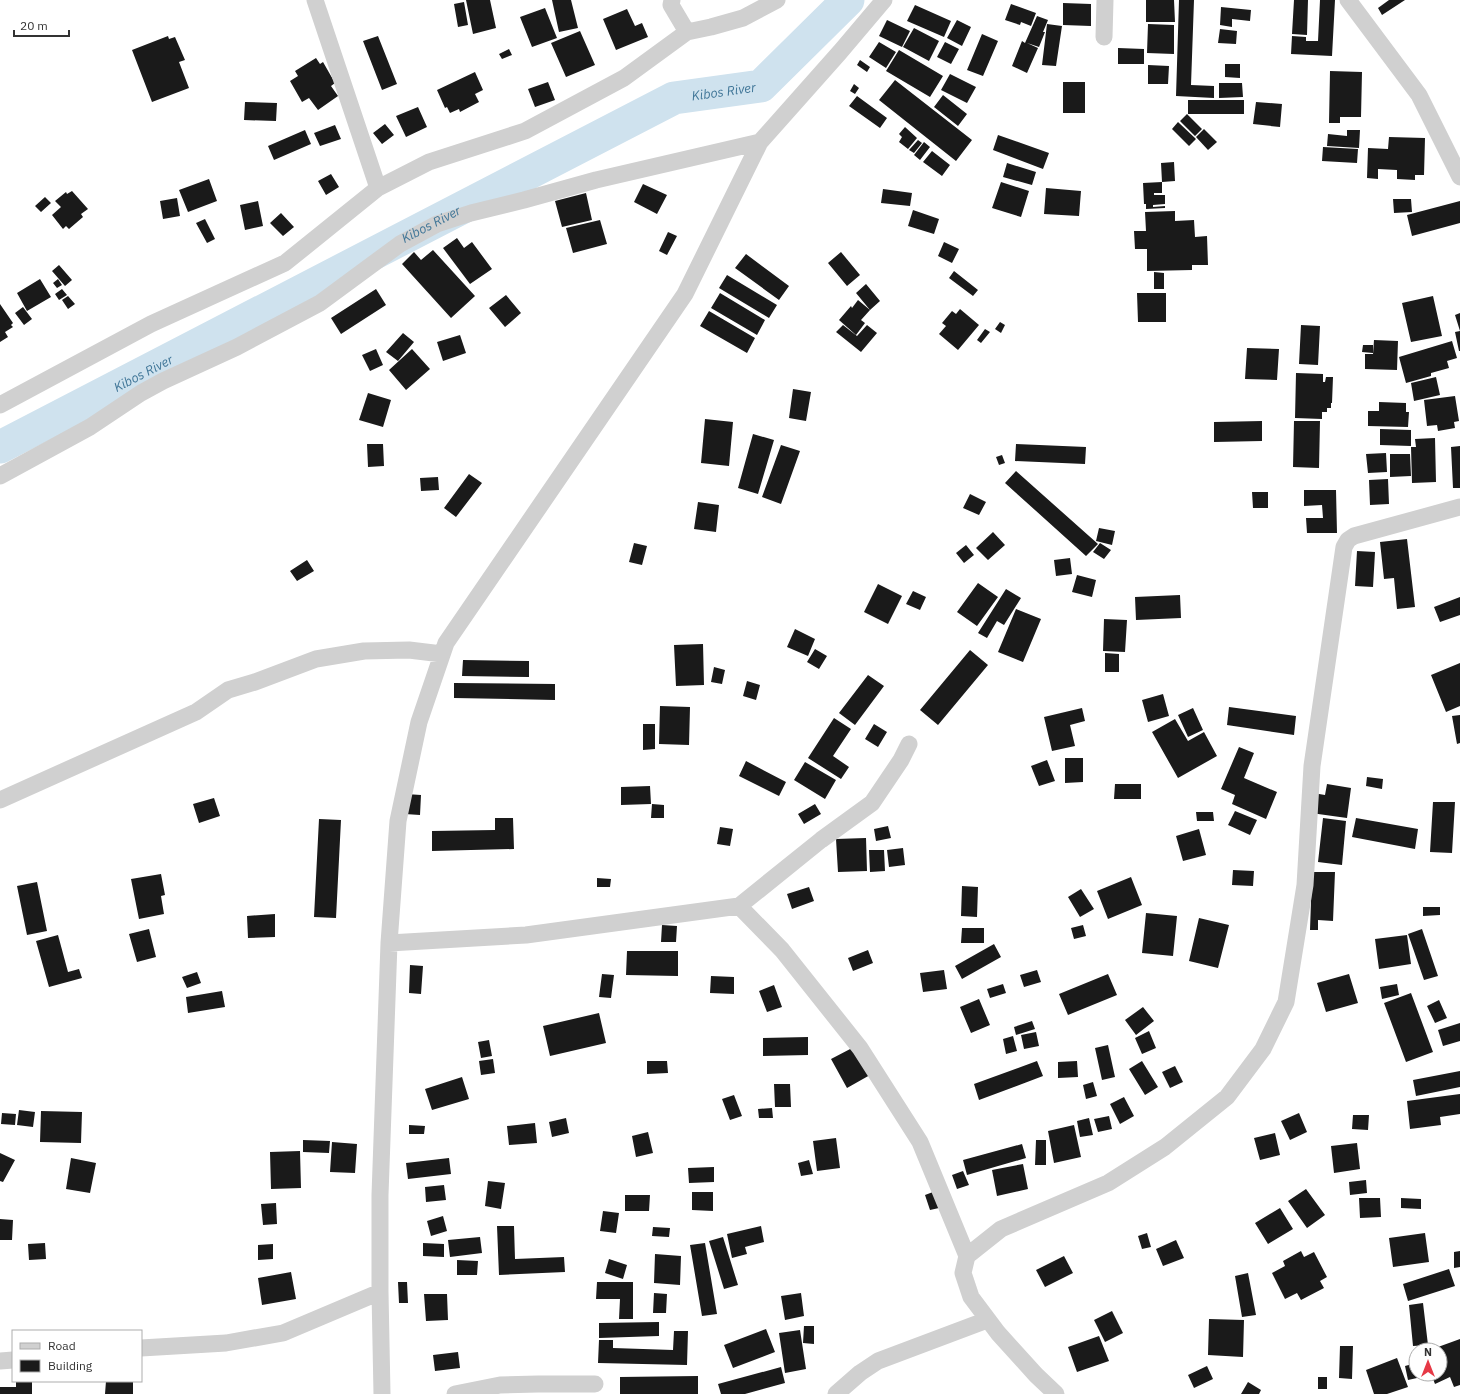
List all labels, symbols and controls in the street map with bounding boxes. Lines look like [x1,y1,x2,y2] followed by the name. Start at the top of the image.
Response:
[14,12,69,38] scale bar
[20,18,48,33] text: 20 m
[691,79,758,104] water label: Kibos River
[398,201,465,247] water label: Kibos River
[111,350,177,396] water label: Kibos River
[12,1330,142,1382] legend
[48,1338,76,1353] text: Road
[1408,1342,1448,1382] north arrow
[1424,1345,1432,1359] text: N
[48,1358,93,1373] text: Building

